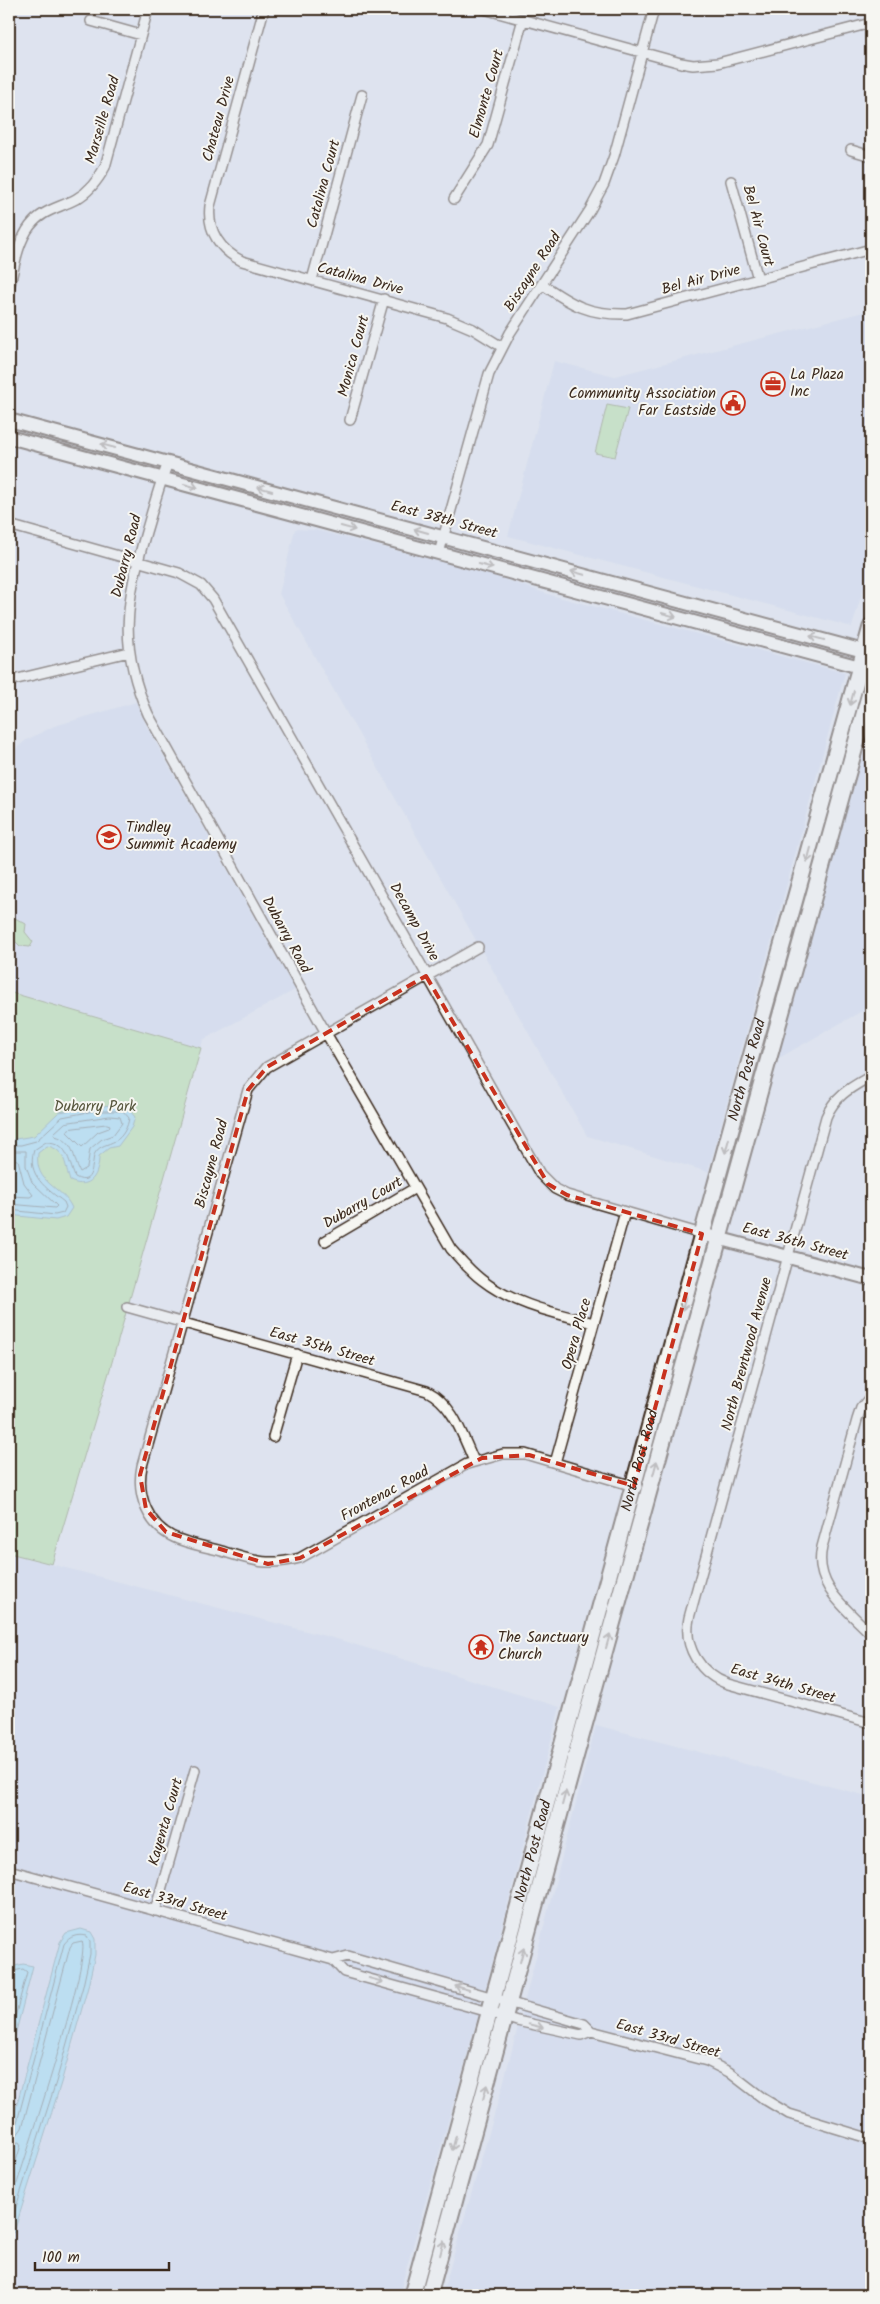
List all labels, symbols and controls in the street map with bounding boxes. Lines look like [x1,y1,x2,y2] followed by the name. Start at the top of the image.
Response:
[463,47,511,141] street label: Elmonte Court
[79,73,127,167] street label: Marseille Road
[196,73,242,165] street label: Chateau Drive
[301,137,347,231] street label: Catalina Court
[736,183,780,270] street label: Bel Air Court
[498,227,568,317] street label: Biscayne Road
[314,256,406,302] street label: Catalina Drive
[659,258,743,302] street label: Bel Air Drive
[332,312,376,400] street label: Monica Court
[790,363,844,404] place label: La Plaza Inc
[760,371,786,397] office icon: La Plaza Inc
[569,382,716,423] place label: Community Association Far Eastside
[720,390,746,416] public building icon: Community Association Far Eastside
[100,441,116,450] one-way arrow
[183,482,199,491] one-way arrow
[257,483,273,493] one-way arrow
[388,494,500,546] street label: East 38th Street
[105,511,149,600] street label: Dubarry Road
[340,524,356,533] one-way arrow
[414,525,430,535] one-way arrow
[477,561,493,571] one-way arrow
[571,568,587,577] one-way arrow
[660,611,676,621] one-way arrow
[810,633,826,643] one-way arrow
[847,690,856,706] one-way arrow
[126,816,237,857] place label: Tindley Summit Academy
[96,824,122,850] school or university icon: Tindley Summit Academy
[803,846,813,862] one-way arrow
[383,878,446,966] street label: Decamp Drive
[255,892,317,978] street label: Dubarry Road
[722,1016,773,1124] street label: North Post Road
[54,1095,137,1119] park label: Dubarry Park
[189,1116,236,1211] street label: Biscayne Road
[721,1137,731,1153] one-way arrow
[319,1170,408,1236] street label: Dubarry Court
[739,1216,851,1268] street label: East 36th Street
[715,1274,779,1434] street label: North Brentwood Avenue
[679,1294,688,1310] one-way arrow
[555,1295,599,1373] street label: Opera Place
[267,1321,378,1374] street label: East 35th Street
[615,1406,666,1514] street label: North Post Road
[336,1460,434,1528] street label: Frontenac Road
[651,1460,661,1476] one-way arrow
[498,1626,590,1667] place label: The Sanctuary Church
[468,1634,494,1660] temple icon: The Sanctuary Church
[603,1634,613,1650] one-way arrow
[727,1657,839,1711] street label: East 34th Street
[142,1775,190,1869] street label: Kayenta Court
[560,1790,569,1806] one-way arrow
[508,1797,559,1905] street label: North Post Road
[120,1876,230,1928] street label: East 33rd Street
[518,1947,527,1963] one-way arrow
[367,1976,383,1986] one-way arrow
[455,1983,471,1992] one-way arrow
[613,2013,723,2065] street label: East 33rd Street
[527,2022,543,2031] one-way arrow
[481,2084,490,2100] one-way arrow
[448,2135,458,2151] one-way arrow
[35,2239,169,2271] scale bar
[438,2241,447,2257] one-way arrow
[42,2246,80,2270] text: 100 m

